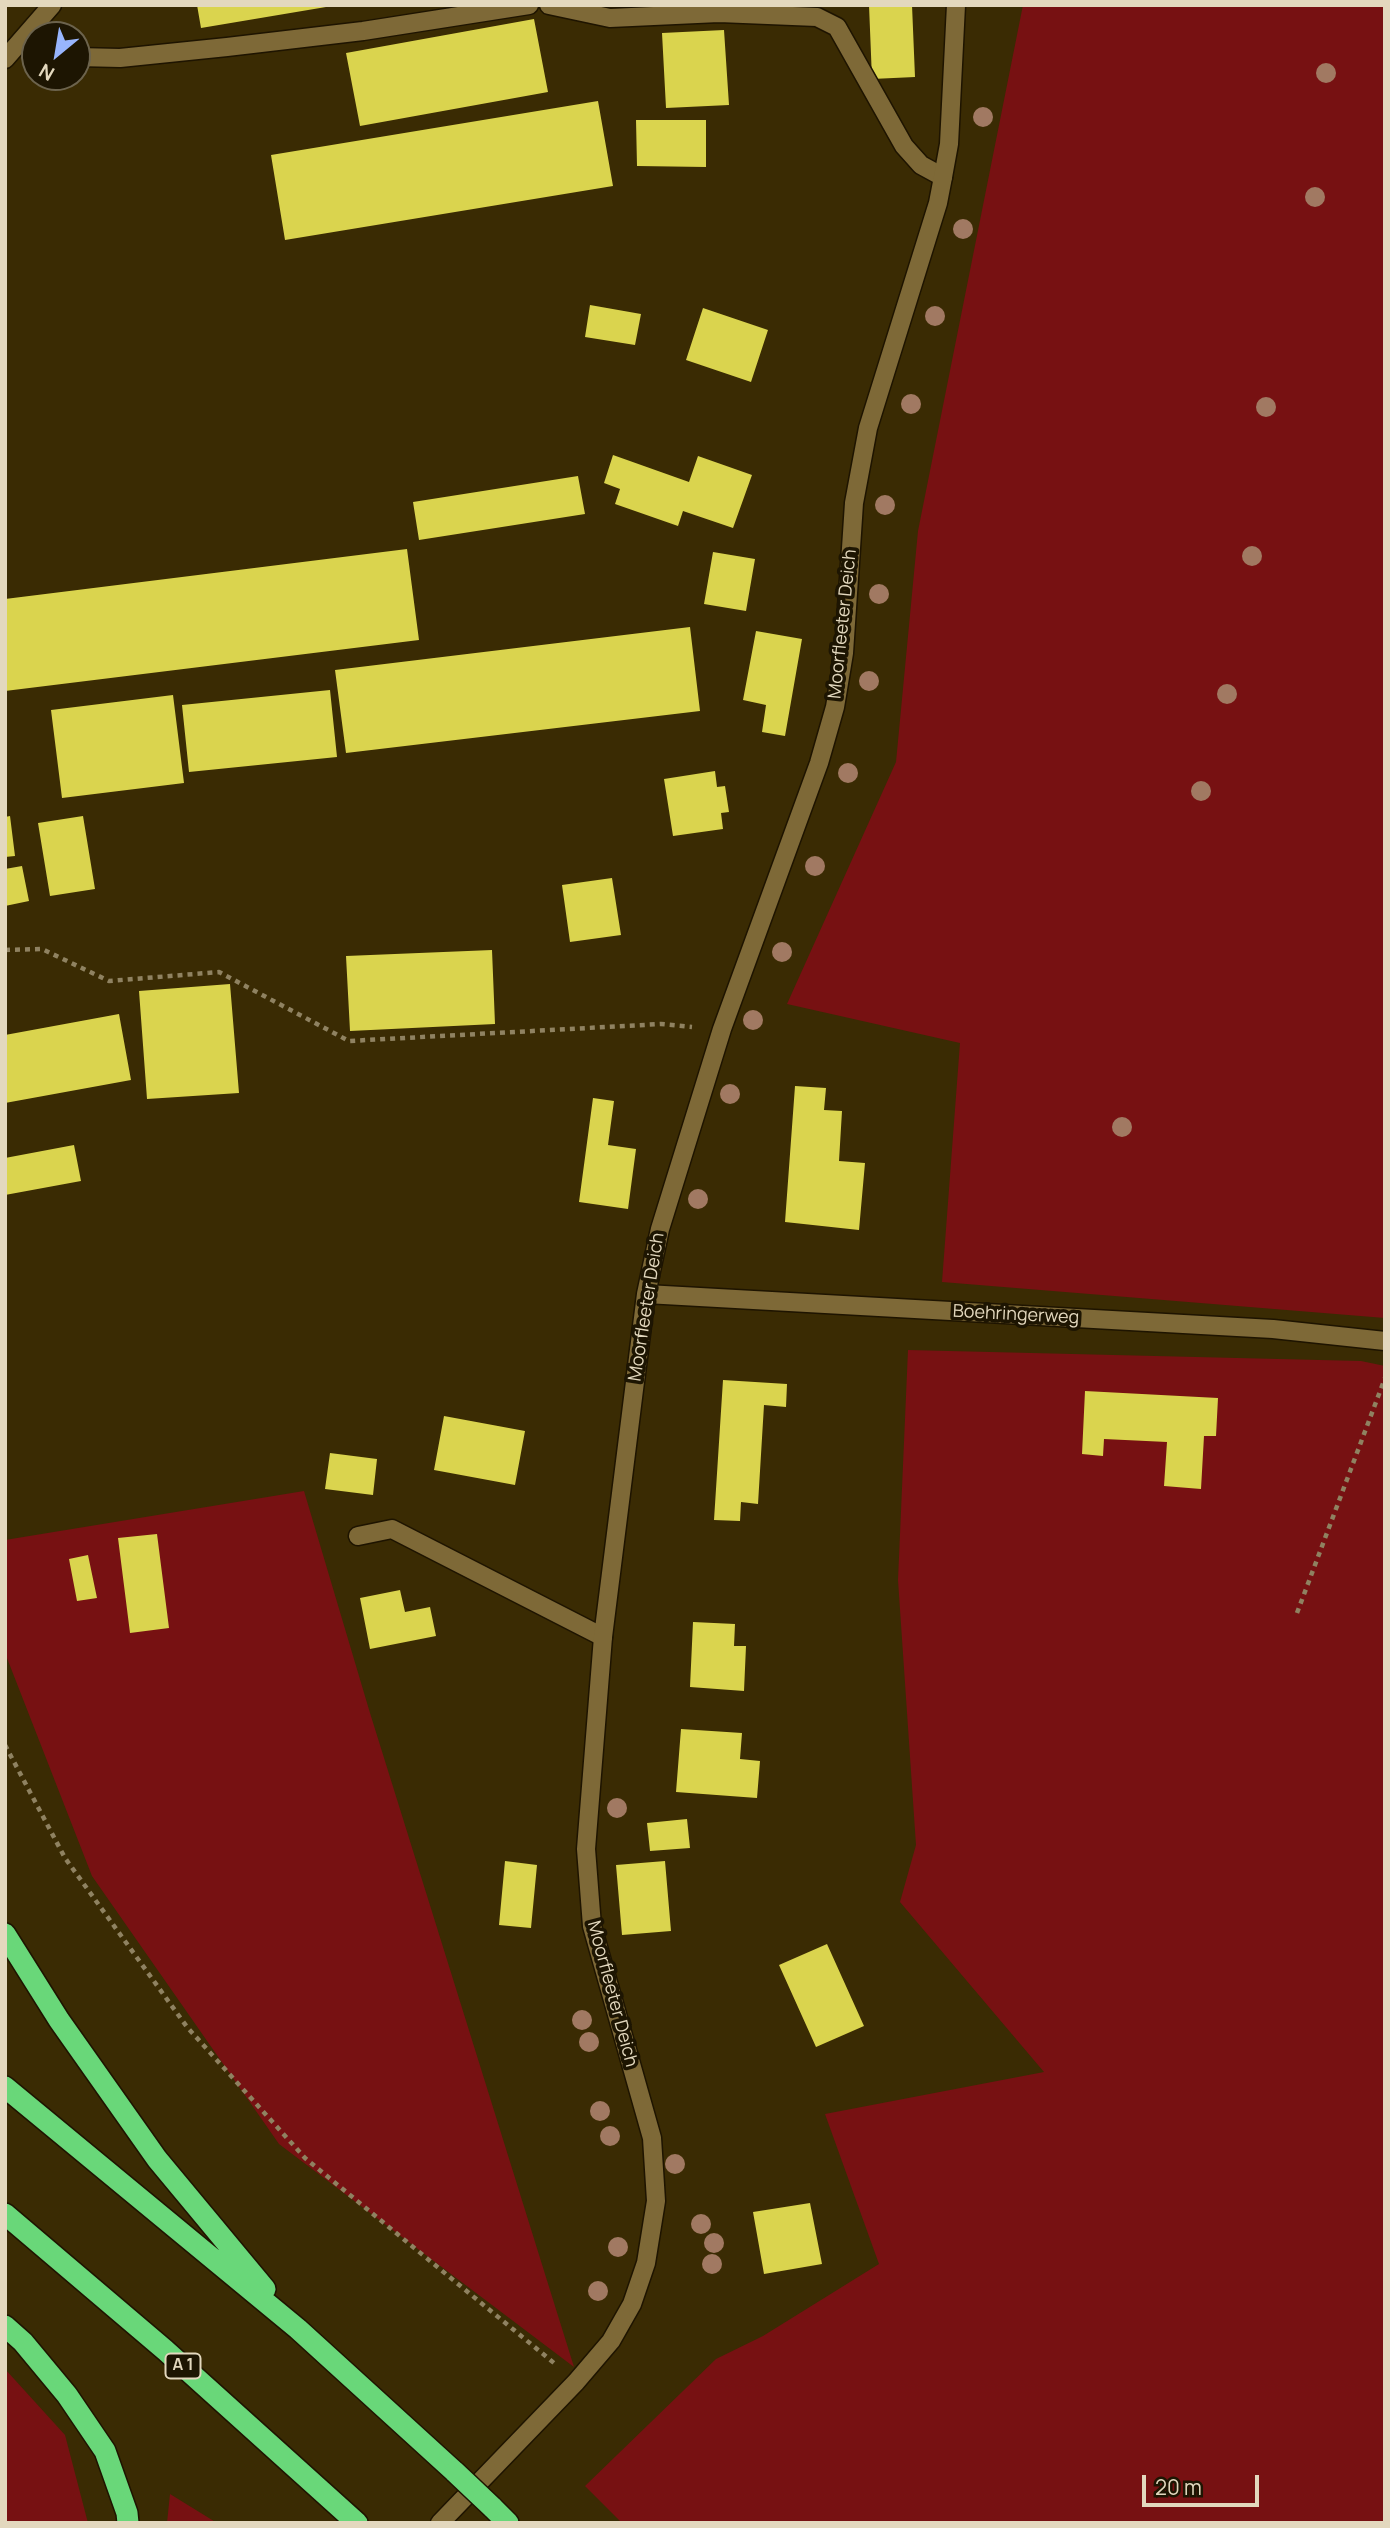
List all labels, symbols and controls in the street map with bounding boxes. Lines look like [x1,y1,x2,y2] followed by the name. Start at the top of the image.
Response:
[21,21,91,91] north arrow
[34,58,59,87] text: N
[824,548,862,700] street label: Moorfleeter Deich
[625,1231,669,1383] street label: Moorfleeter Deich
[952,1301,1080,1329] street label: Boehringerweg
[582,1919,642,2069] street label: Moorfleeter Deich
[166,2354,200,2378] road number: A 1
[1145,2462,1262,2506] scale bar
[1155,2473,1202,2501] text: 20 m

